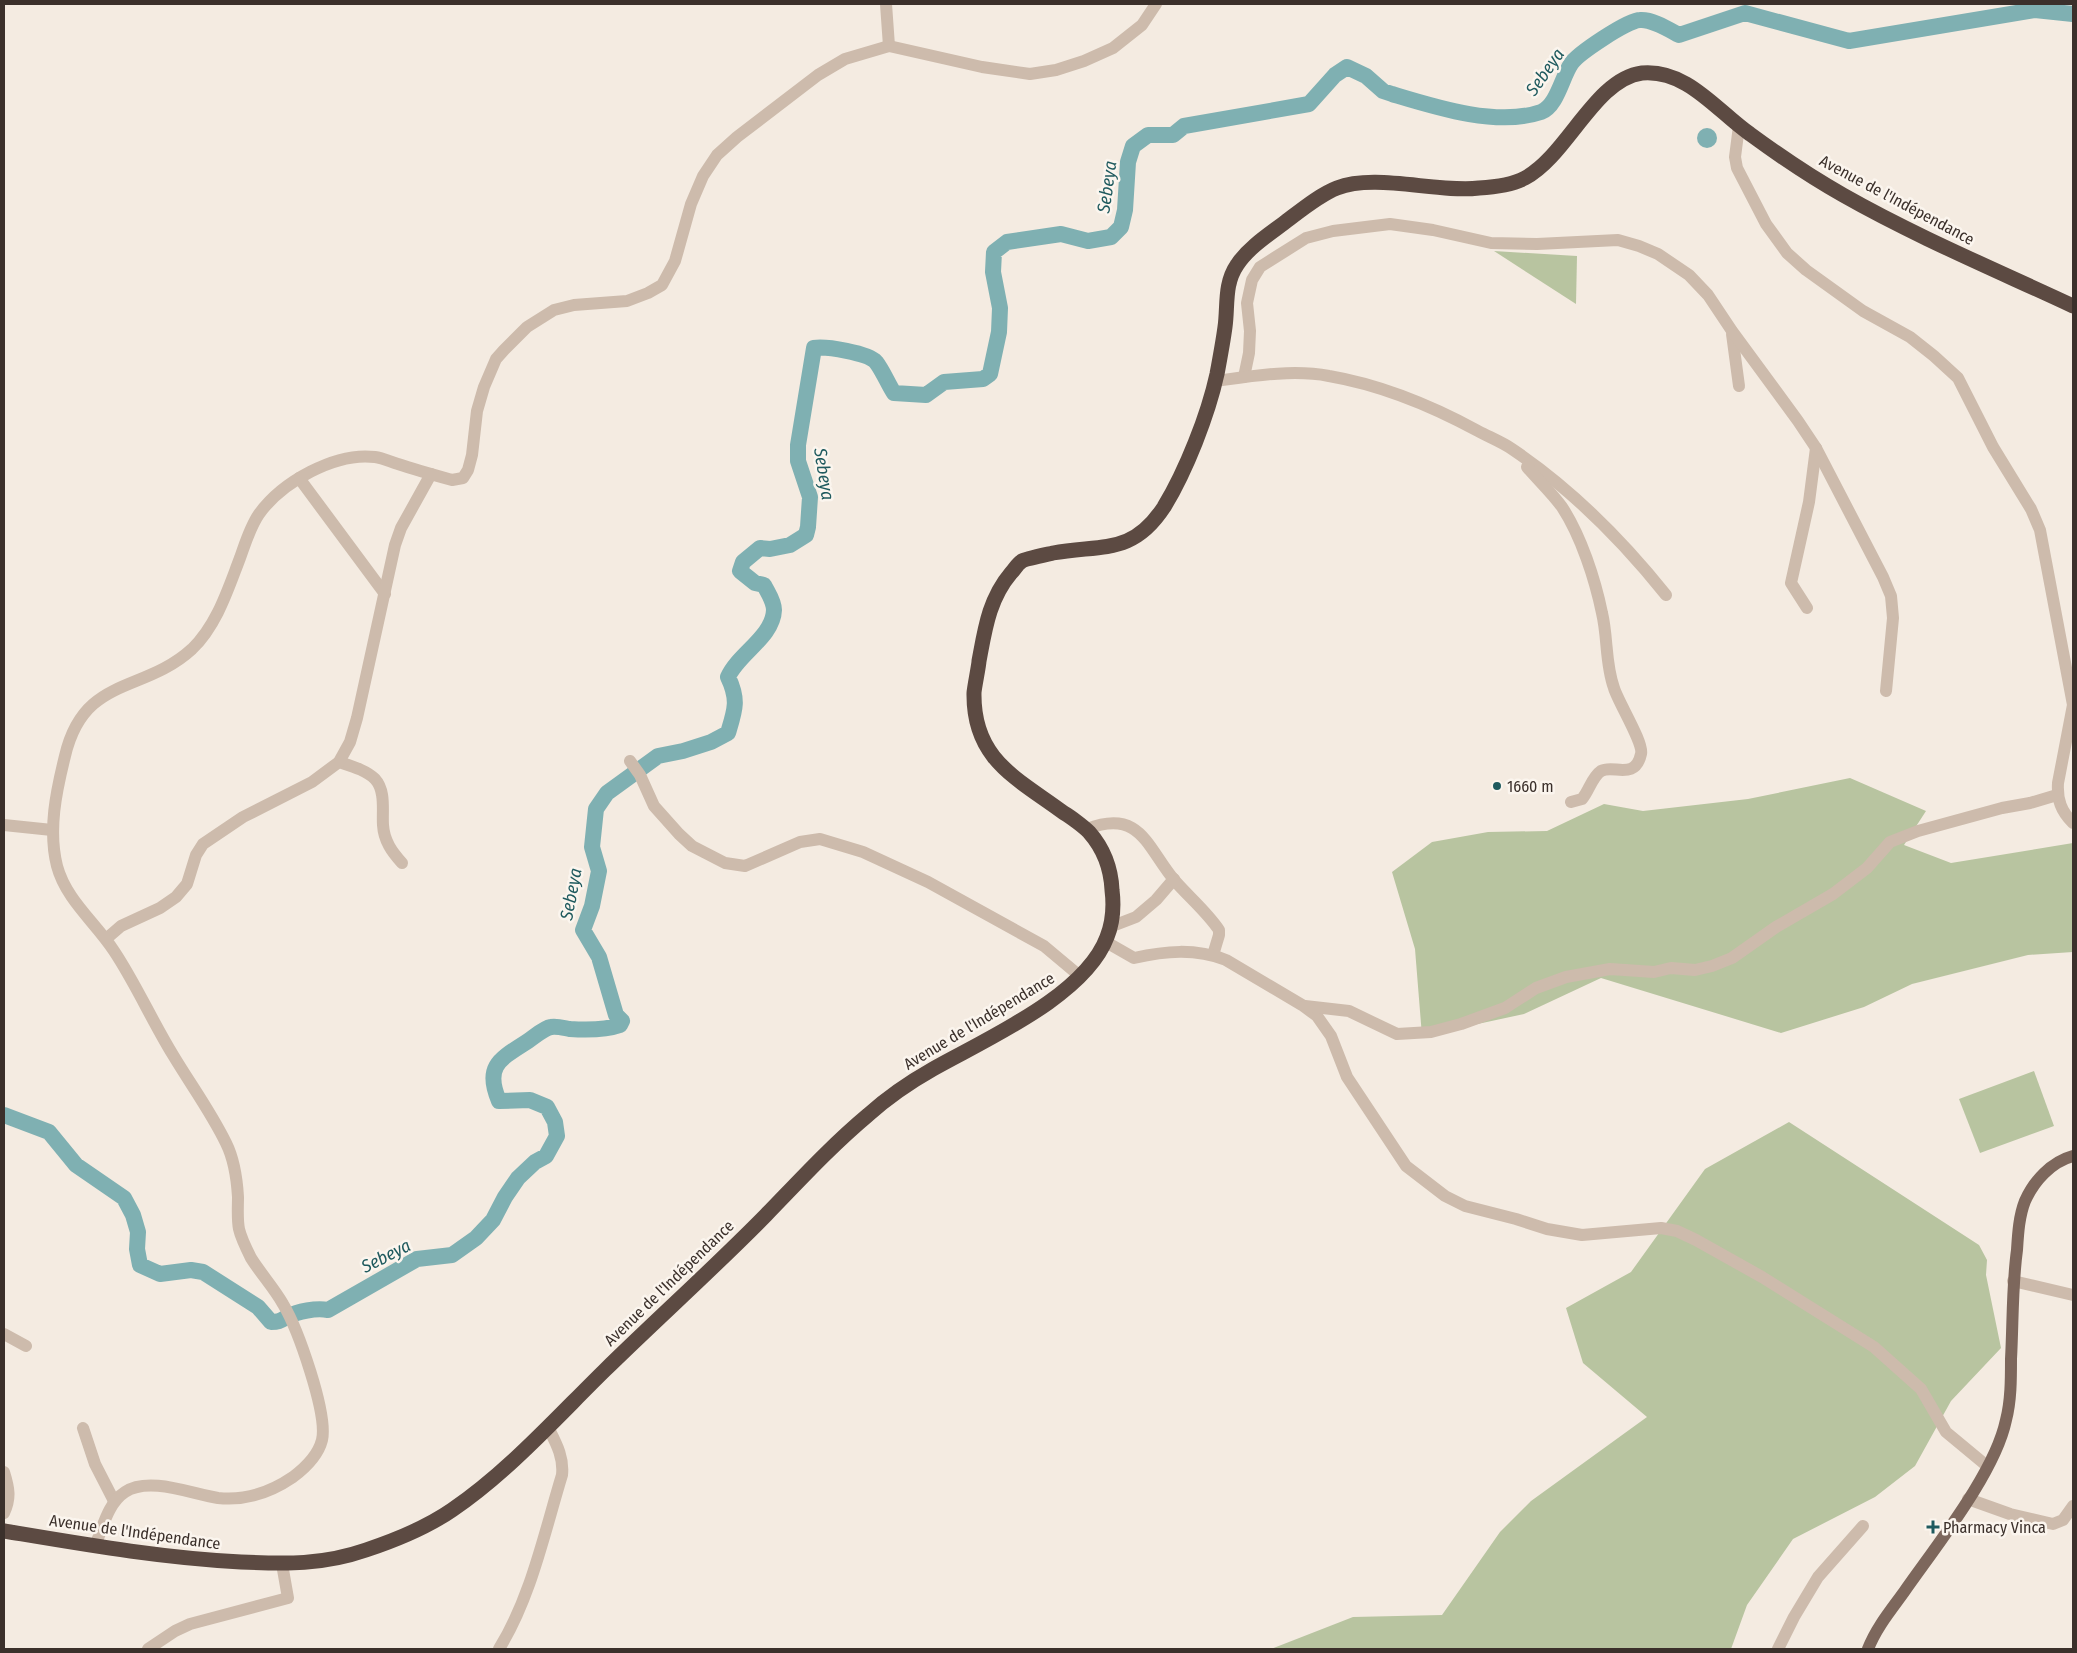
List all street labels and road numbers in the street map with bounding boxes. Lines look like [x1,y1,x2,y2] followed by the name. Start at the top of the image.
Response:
[1816,151,1978,249] street label: Avenue de l'Indépendance
[900,968,1058,1074] street label: Avenue de l'Indépendance
[600,1216,738,1350] street label: Avenue de l'Indépendance
[48,1511,222,1553] street label: Avenue de l'Indépendance

